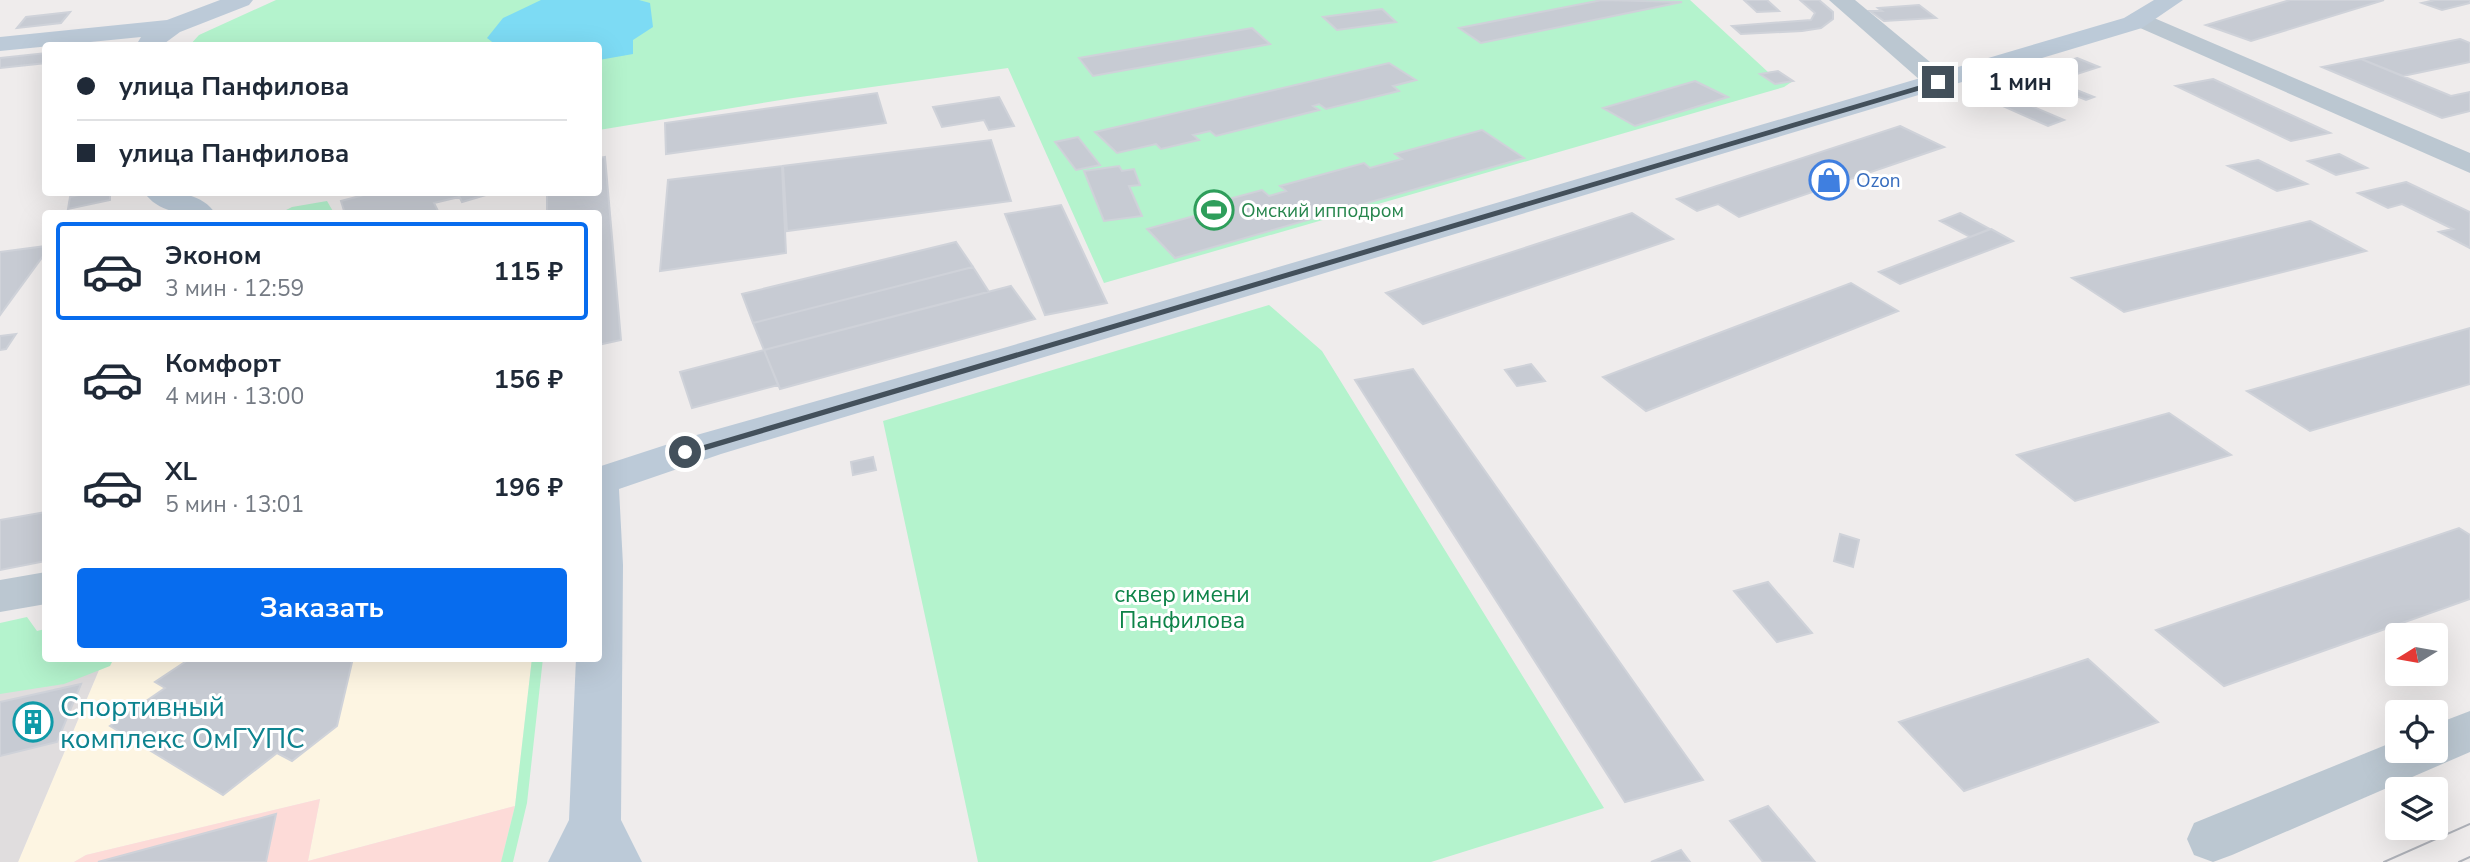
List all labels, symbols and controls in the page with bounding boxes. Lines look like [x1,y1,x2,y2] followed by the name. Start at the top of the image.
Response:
[1962,57,2078,106] callout: 1 мин
[1922,66,1954,98] route end
[1988,67,2052,98] text: 1 мин
[119,69,349,104] text: улица Панфилова
[119,136,349,171] text: улица Панфилова
[1808,159,1850,201] shop icon: Ozon
[1856,168,1901,194] place label: Ozon
[1193,189,1235,231] sports icon: Омский ипподром
[1241,198,1404,224] place label: Омский ипподром
[165,238,262,273] text: Эконом
[81,240,144,303] icon: car
[494,254,563,289] text: 115 ₽
[165,273,304,304] text: 3 мин · 12:59
[165,346,281,381] text: Комфорт
[81,348,144,411] icon: car
[494,362,563,397] text: 156 ₽
[165,381,304,412] text: 4 мин · 13:00
[669,436,701,468] route start
[165,454,197,489] text: XL
[81,456,144,519] icon: car
[494,470,563,505] text: 196 ₽
[165,489,304,520] text: 5 мин · 13:01
[77,568,567,648] button: Заказать
[1114,579,1250,636] park label: сквер имени Панфилова
[2385,623,2448,686] north arrow
[2385,623,2448,840] map controls
[60,688,305,758] place label: Спортивный комплекс ОмГУПС
[2385,700,2448,763] button: locate
[12,701,54,743] building icon: Спортивный комплекс ОмГУПС
[2385,777,2448,840] button: layers

